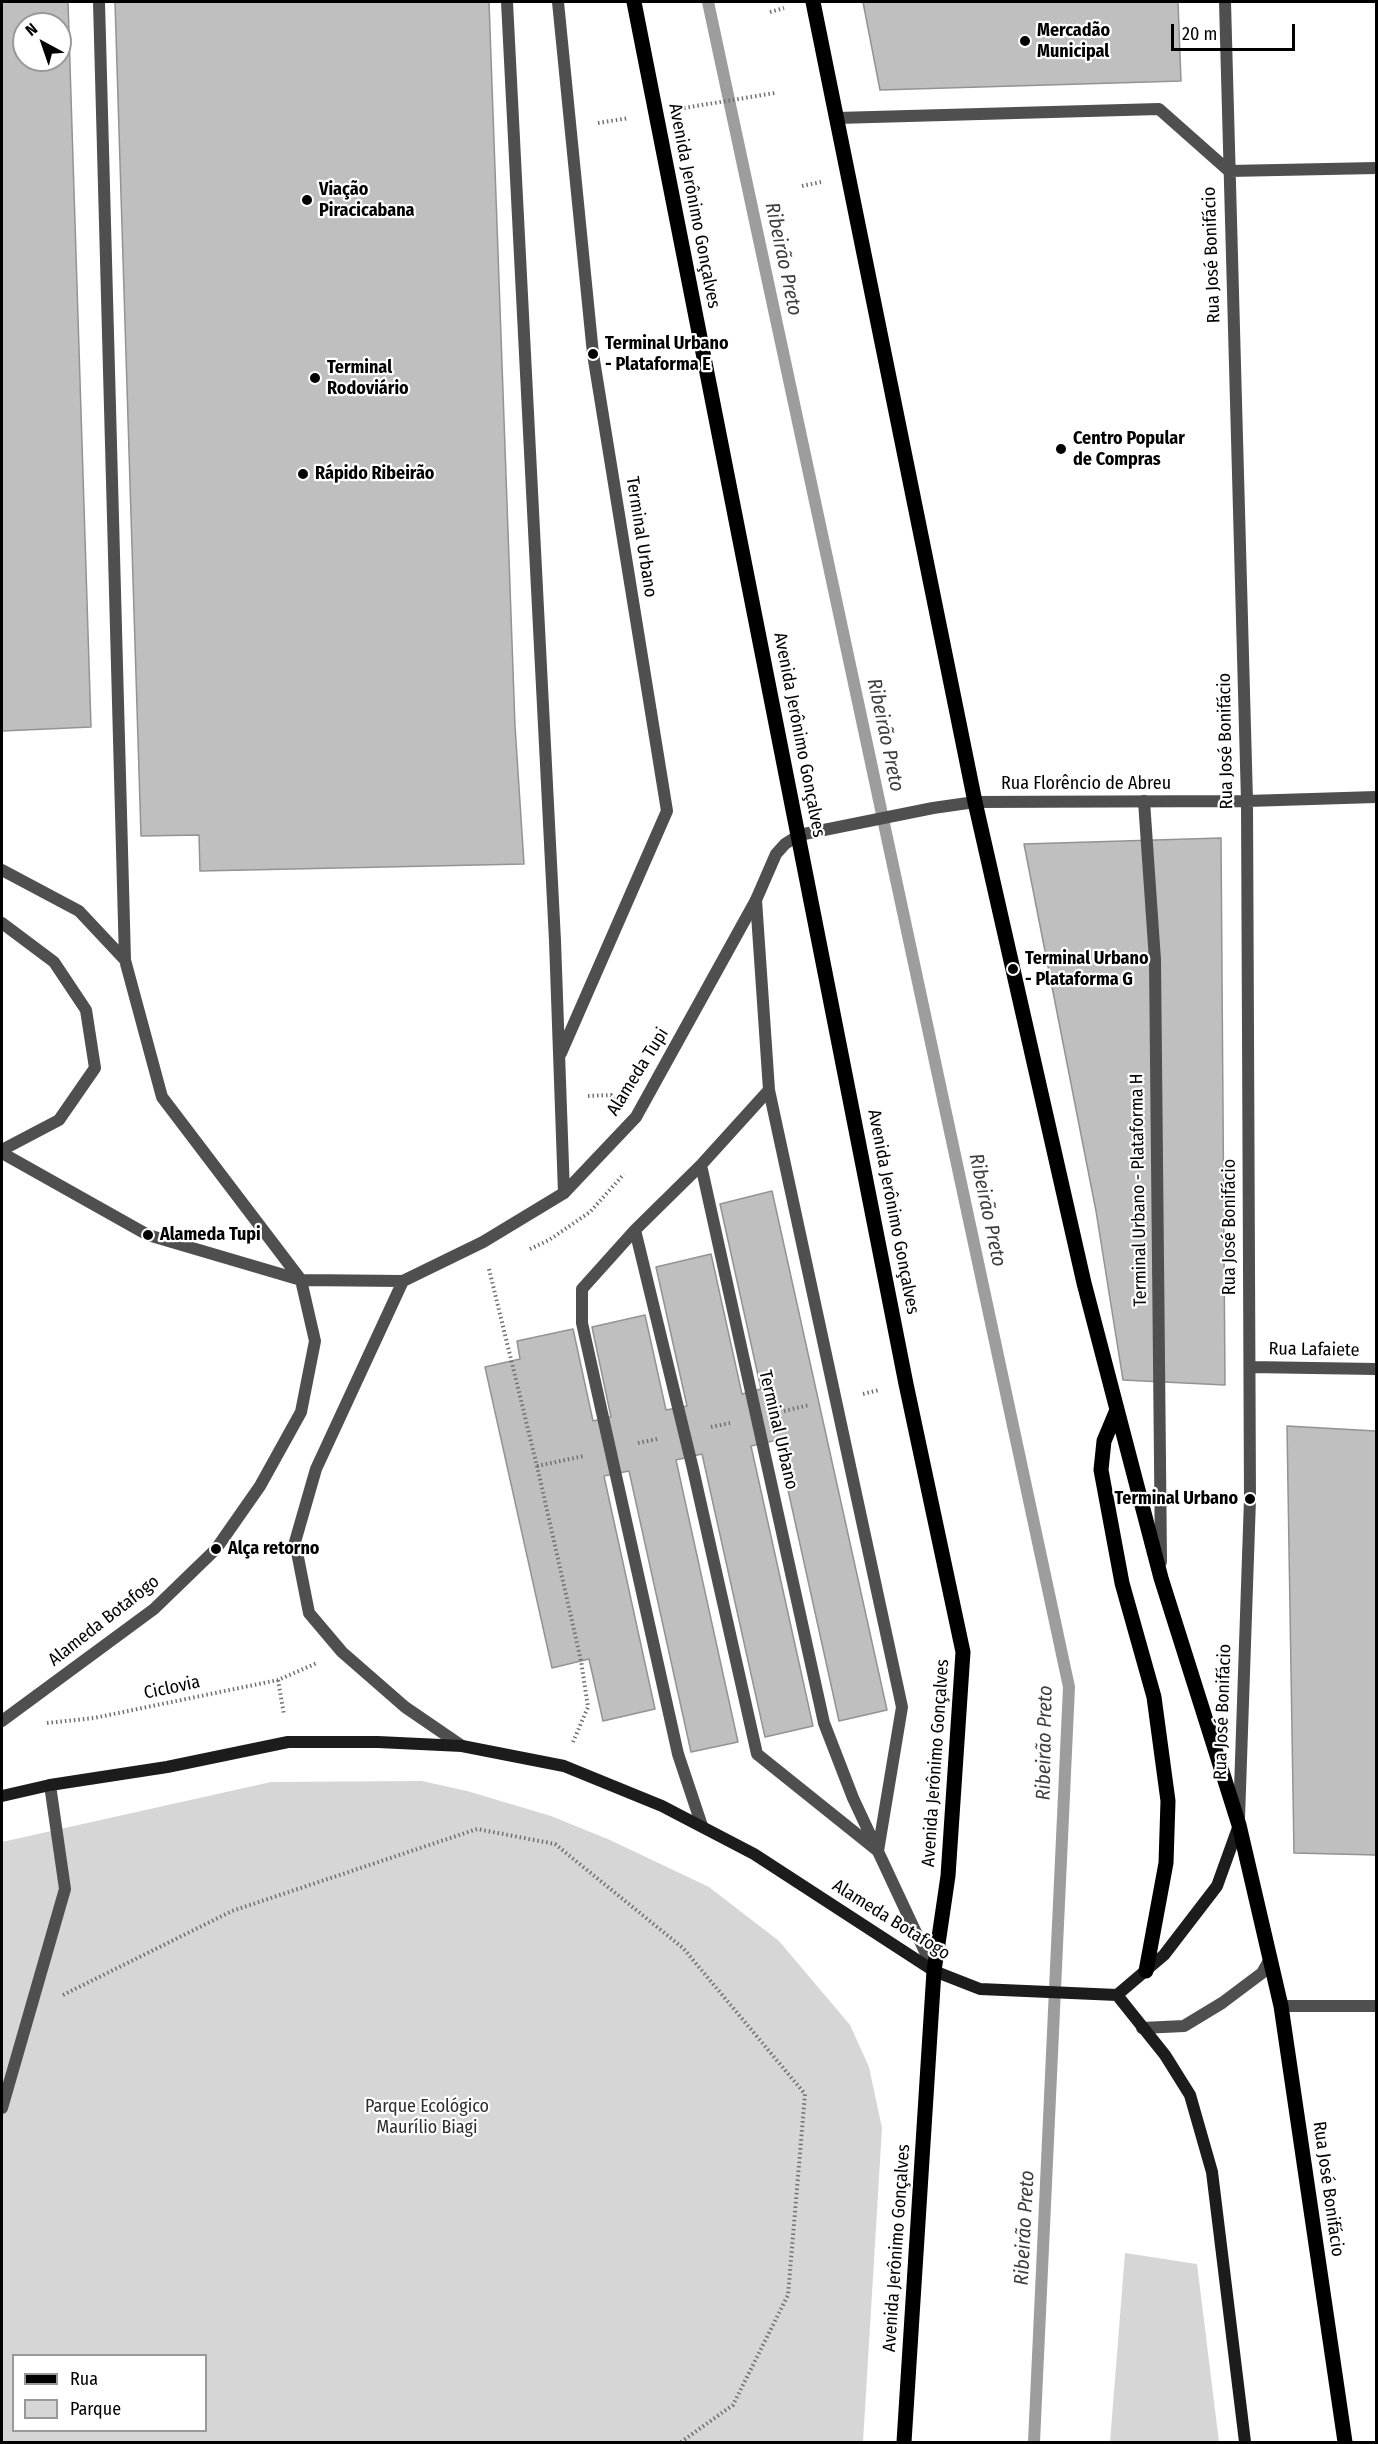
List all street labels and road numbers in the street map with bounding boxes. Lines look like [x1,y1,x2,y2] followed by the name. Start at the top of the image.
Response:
[664,102,724,310] street label: Avenida Jerônimo Gonçalves
[1199,186,1225,324] street label: Rua José Bonifácio
[621,475,661,599] street label: Terminal Urbano
[769,631,829,839] street label: Avenida Jerônimo Gonçalves
[1214,673,1238,809] street label: Rua José Bonifácio
[1001,773,1171,795] street label: Rua Florêncio de Abreu
[602,1024,674,1120] street label: Alameda Tupi
[1126,1073,1152,1307] street label: Terminal Urbano - Plataforma H
[863,1108,923,1316] street label: Avenida Jerônimo Gonçalves
[1219,1159,1241,1295] street label: Rua José Bonifácio
[1268,1338,1360,1362] street label: Rua Lafaiete
[754,1368,802,1492] street label: Terminal Urbano
[44,1571,164,1671] street label: Alameda Botafogo
[1210,1643,1236,1781] street label: Rua José Bonifácio
[918,1658,954,1868] street label: Avenida Jerônimo Gonçalves
[142,1672,202,1704] street label: Ciclovia
[828,1875,954,1965] street label: Alameda Botafogo
[1308,2120,1348,2258] street label: Rua José Bonifácio
[879,2143,915,2353] street label: Avenida Jerônimo Gonçalves

